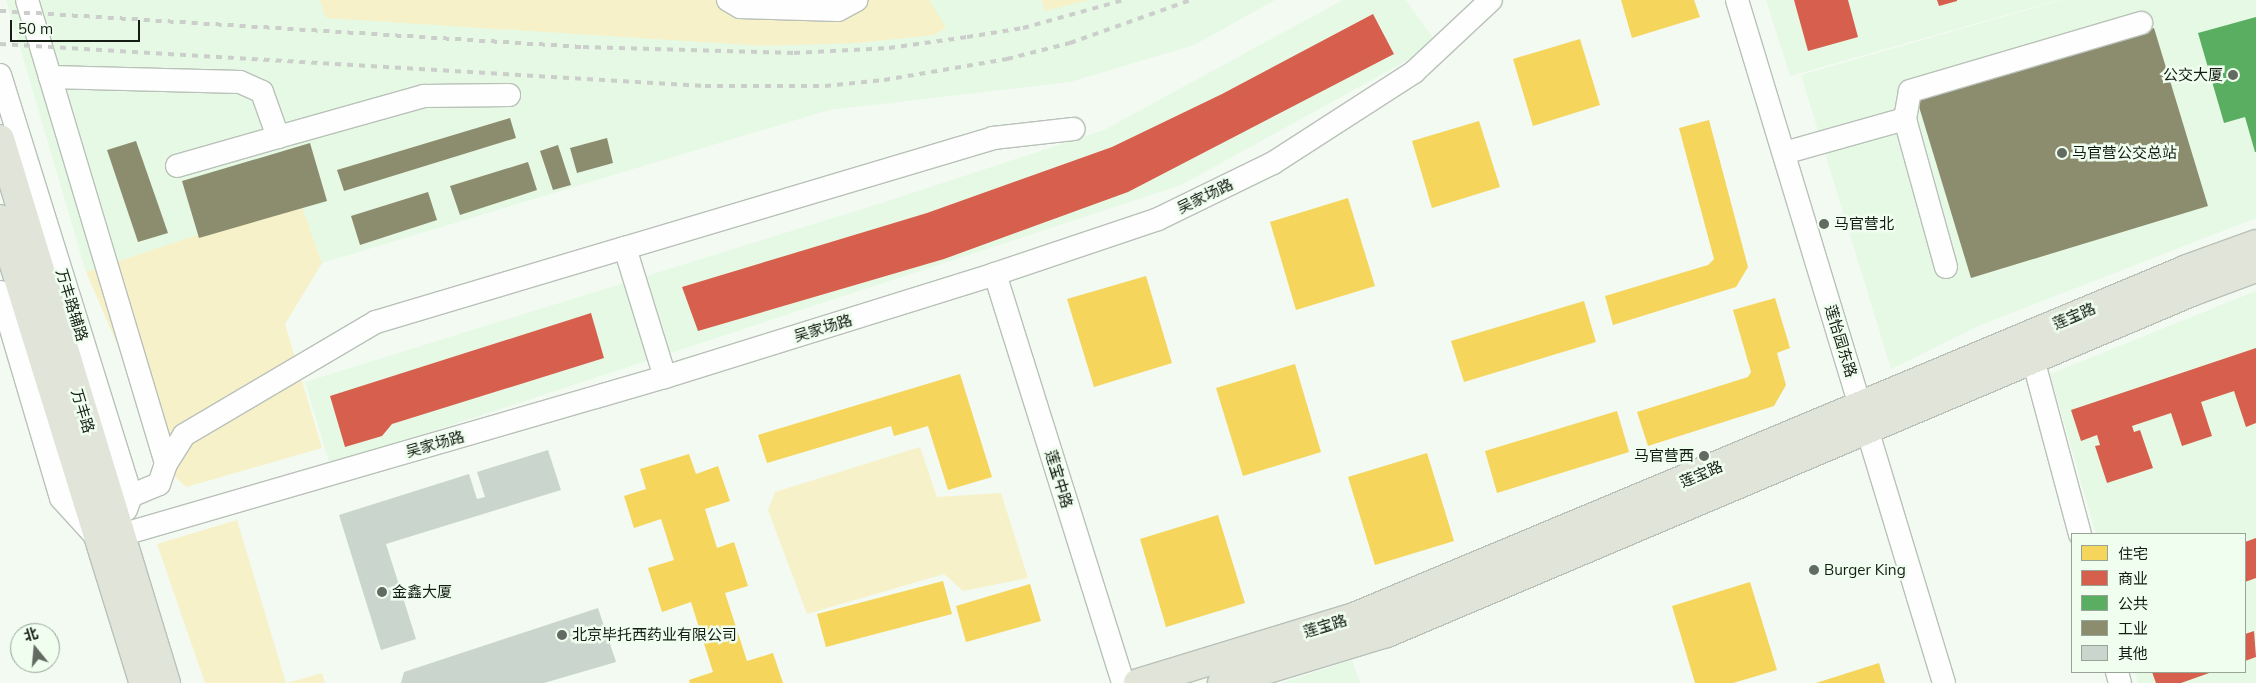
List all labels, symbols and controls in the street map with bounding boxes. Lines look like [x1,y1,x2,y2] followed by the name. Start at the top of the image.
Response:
[12,10,142,42] scale bar
[18,19,53,38] text: 50 m
[2163,66,2223,84] place label: 公交大厦
[2227,69,2239,81] marker: 公交大厦
[2072,144,2177,162] place label: 马官营公交总站
[2056,147,2068,159] marker: 马官营公交总站
[1174,175,1236,217] street label: 吴家场路
[1834,215,1894,233] place label: 马官营北
[1818,218,1830,230] marker: 马官营北
[52,267,92,343] street label: 万丰路辅路
[2050,299,2098,333] street label: 莲宝路
[1821,303,1861,379] street label: 莲怡园东路
[792,311,854,345] street label: 吴家场路
[68,387,98,435] street label: 万丰路
[404,427,466,461] street label: 吴家场路
[1634,447,1694,465] place label: 马官营西
[1042,448,1076,510] street label: 莲宝中路
[1698,450,1710,462] marker: 马官营西
[1677,457,1725,491] street label: 莲宝路
[2071,533,2246,673] legend
[2118,544,2148,563] text: 住宅
[1824,561,1906,579] place label: Burger King
[1808,564,1820,576] marker: Burger King
[2118,569,2148,588] text: 商业
[392,583,452,601] place label: 金鑫大厦
[376,586,388,598] marker: 金鑫大厦
[2118,594,2148,613] text: 公共
[1301,611,1349,641] street label: 莲宝路
[2118,619,2148,638] text: 工业
[10,623,60,673] north arrow
[22,624,40,645] text: 北
[572,626,737,644] place label: 北京毕托西药业有限公司
[556,629,568,641] marker: 北京毕托西药业有限公司
[2118,644,2148,663] text: 其他

